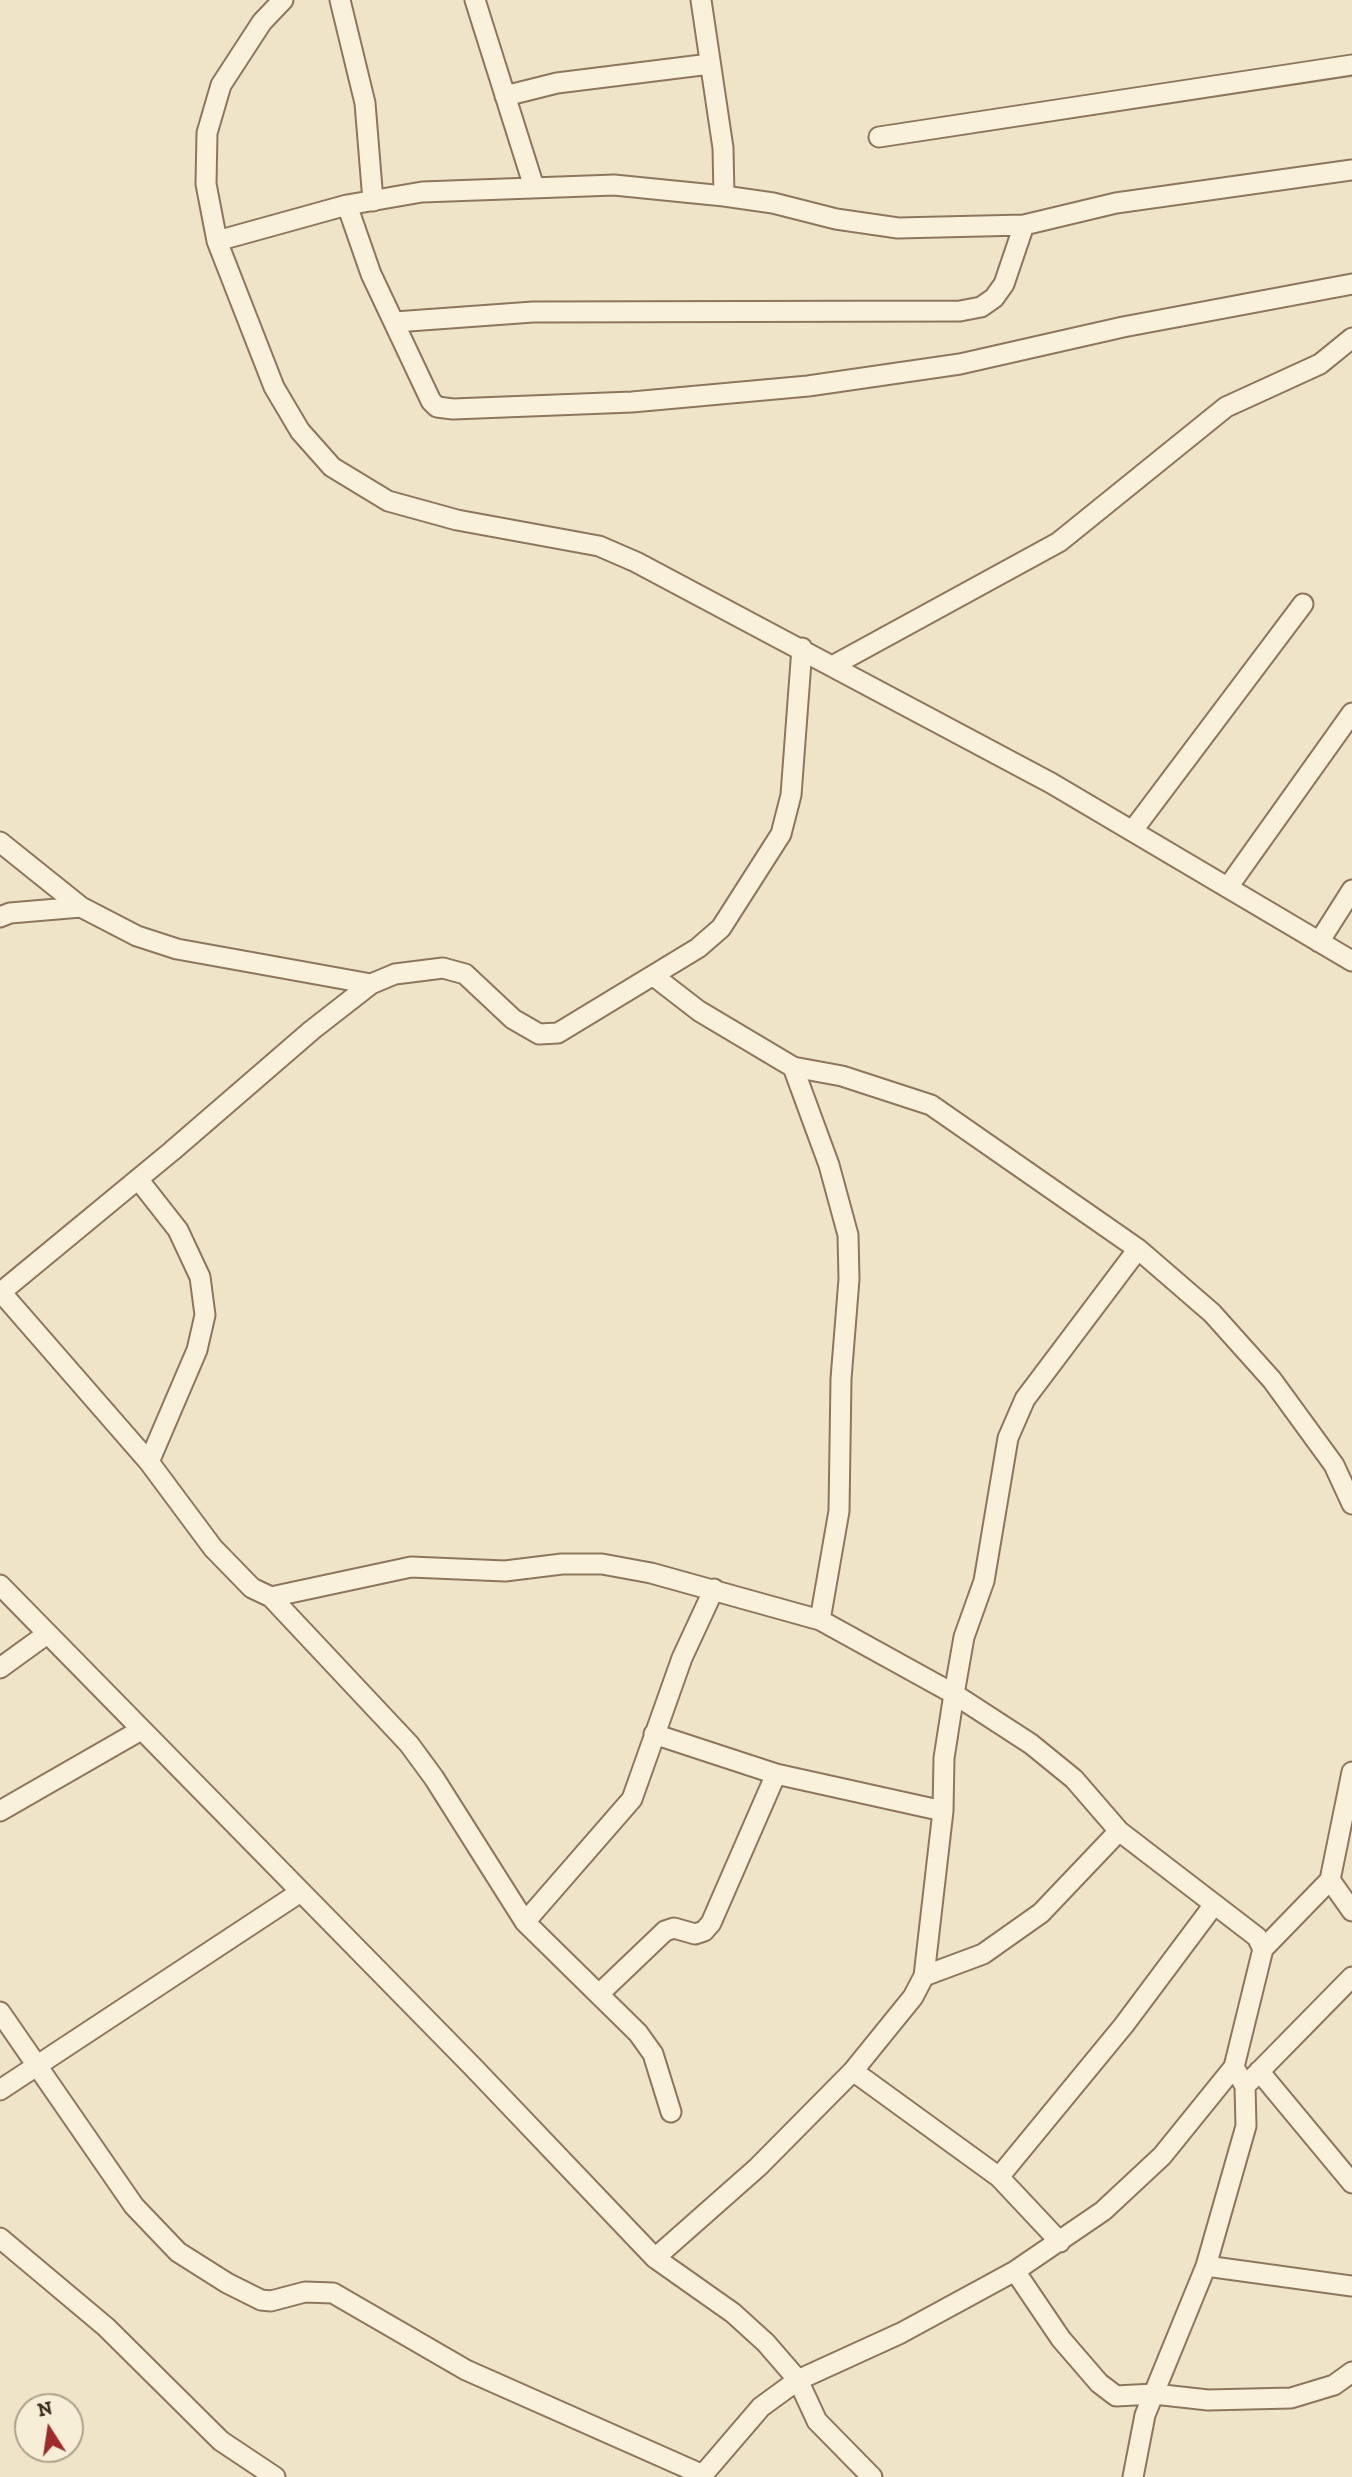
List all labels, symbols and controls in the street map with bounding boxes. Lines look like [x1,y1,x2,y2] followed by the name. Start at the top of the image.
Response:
[14,2393,84,2463] north arrow
[35,2396,54,2422] text: N

